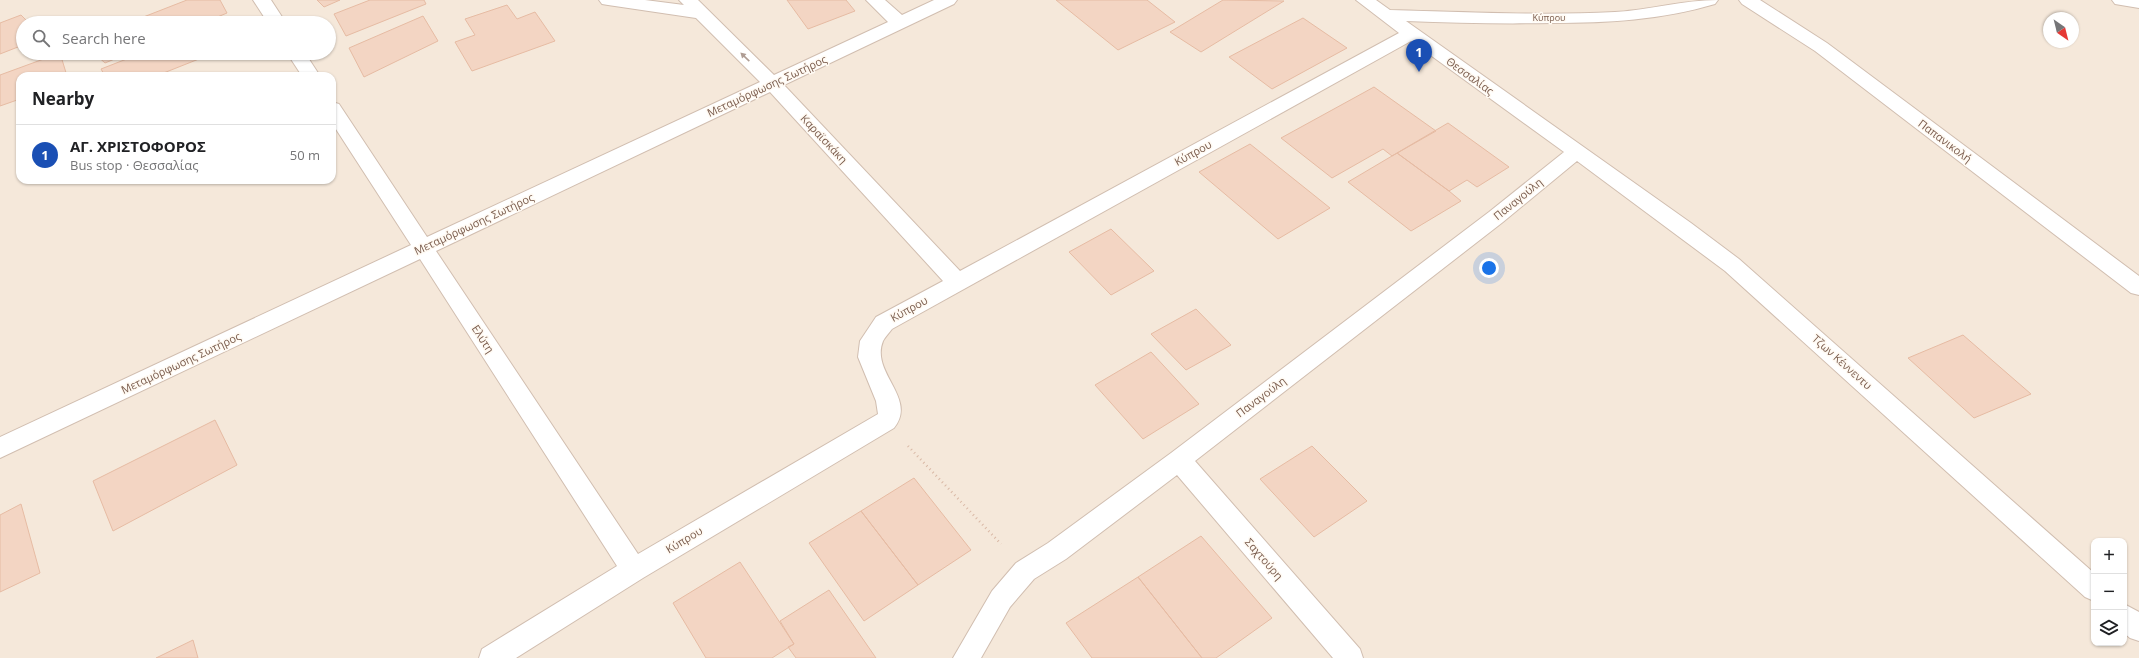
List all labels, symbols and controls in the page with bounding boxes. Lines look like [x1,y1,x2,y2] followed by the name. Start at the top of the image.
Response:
[1532,11,1566,24] street label: Κύπρου
[2043,12,2079,48] north arrow
[16,16,336,60] search box
[30,27,52,49] icon: search
[62,28,146,48] text: Search here
[1406,39,1432,72] pin: 1
[705,51,829,120] street label: Μεταμόρφωσης Σωτήρος
[740,52,750,61] one-way arrow
[1443,53,1497,98] street label: Θεσσαλίας
[32,87,94,110] text: Nearby
[798,111,851,167] street label: Καραϊσκάκη
[1915,116,1975,166] street label: Παπανικολή
[70,136,206,156] text: ΑΓ. ΧΡΙΣΤΟΦΟΡΟΣ
[1171,136,1214,169] street label: Κύπρου
[41,146,49,164] text: 1
[290,146,320,164] text: 50 m
[70,156,198,174] text: Bus stop · Θεσσαλίας
[1490,174,1545,223] street label: Παναγούλη
[412,189,536,258] street label: Μεταμόρφωσης Σωτήρος
[1479,258,1499,278] your location
[887,292,930,325] street label: Κύπρου
[469,322,498,356] street label: Ελύτη
[119,328,243,397] street label: Μεταμόρφωσης Σωτήρος
[1809,331,1876,393] street label: Τζων Κέννεντυ
[1233,373,1289,420] street label: Παναγούλη
[663,523,705,556] street label: Κύπρου
[1242,535,1287,583] street label: Σαχτούρη
[2091,538,2127,646] map controls
[2091,538,2127,574] button: +
[2091,574,2127,610] button: −
[2091,610,2127,646] button: layers

